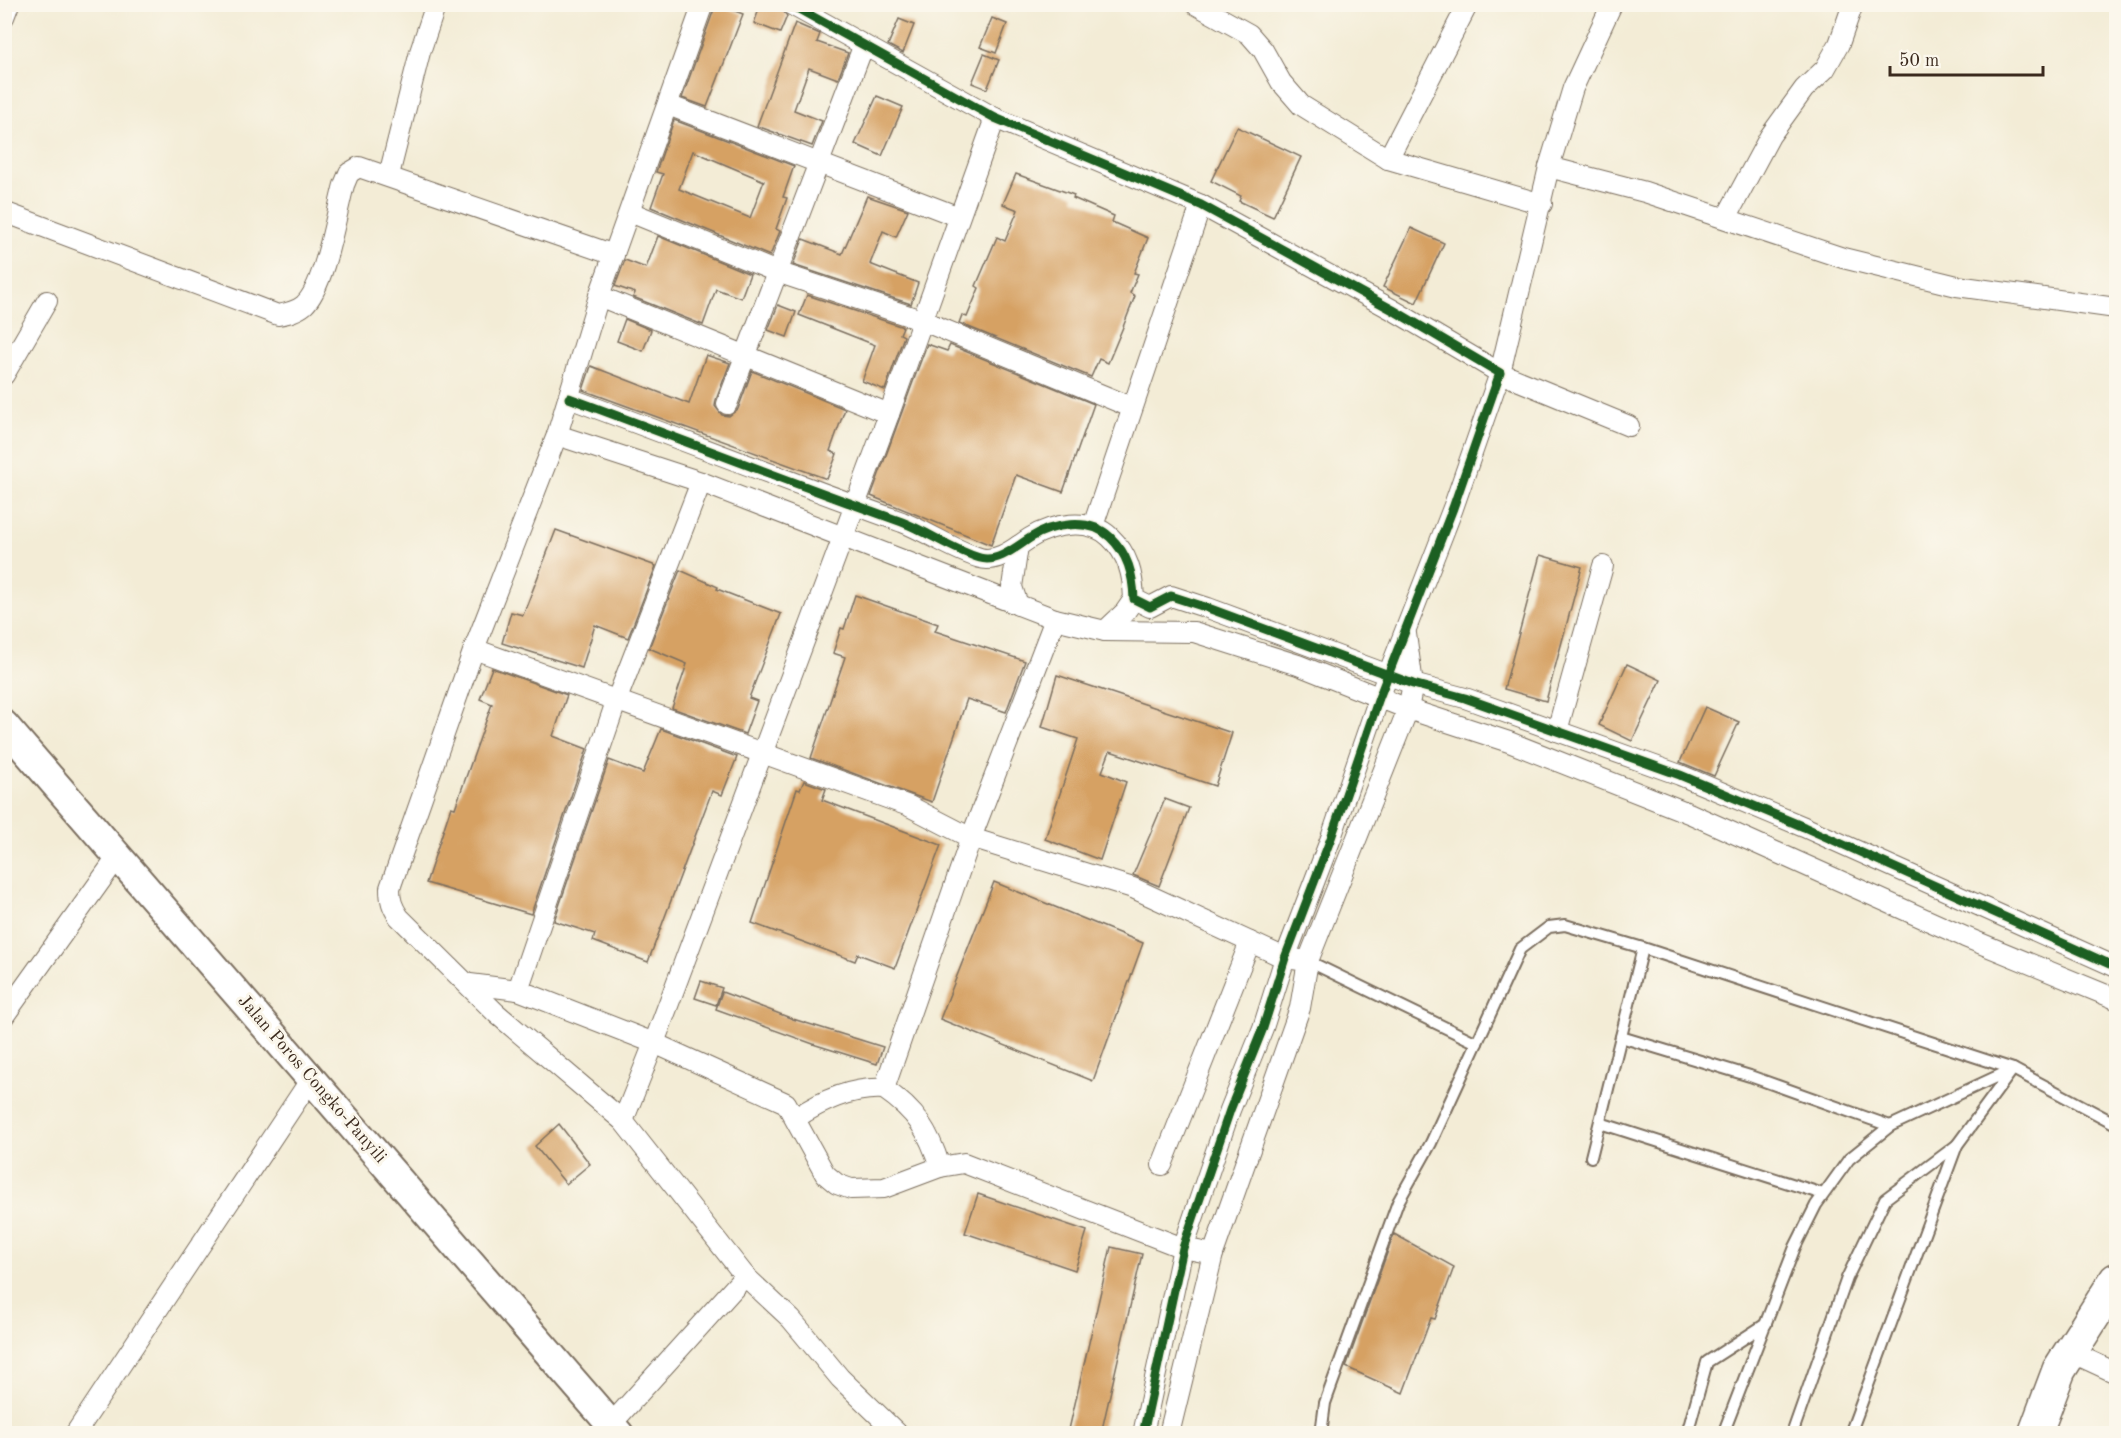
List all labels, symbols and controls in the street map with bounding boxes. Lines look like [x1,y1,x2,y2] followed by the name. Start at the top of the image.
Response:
[1890,39,2043,77] scale bar
[1899,52,1939,70] text: 50 m
[234,992,390,1167] street label: Jalan Poros Congko-Panyili

